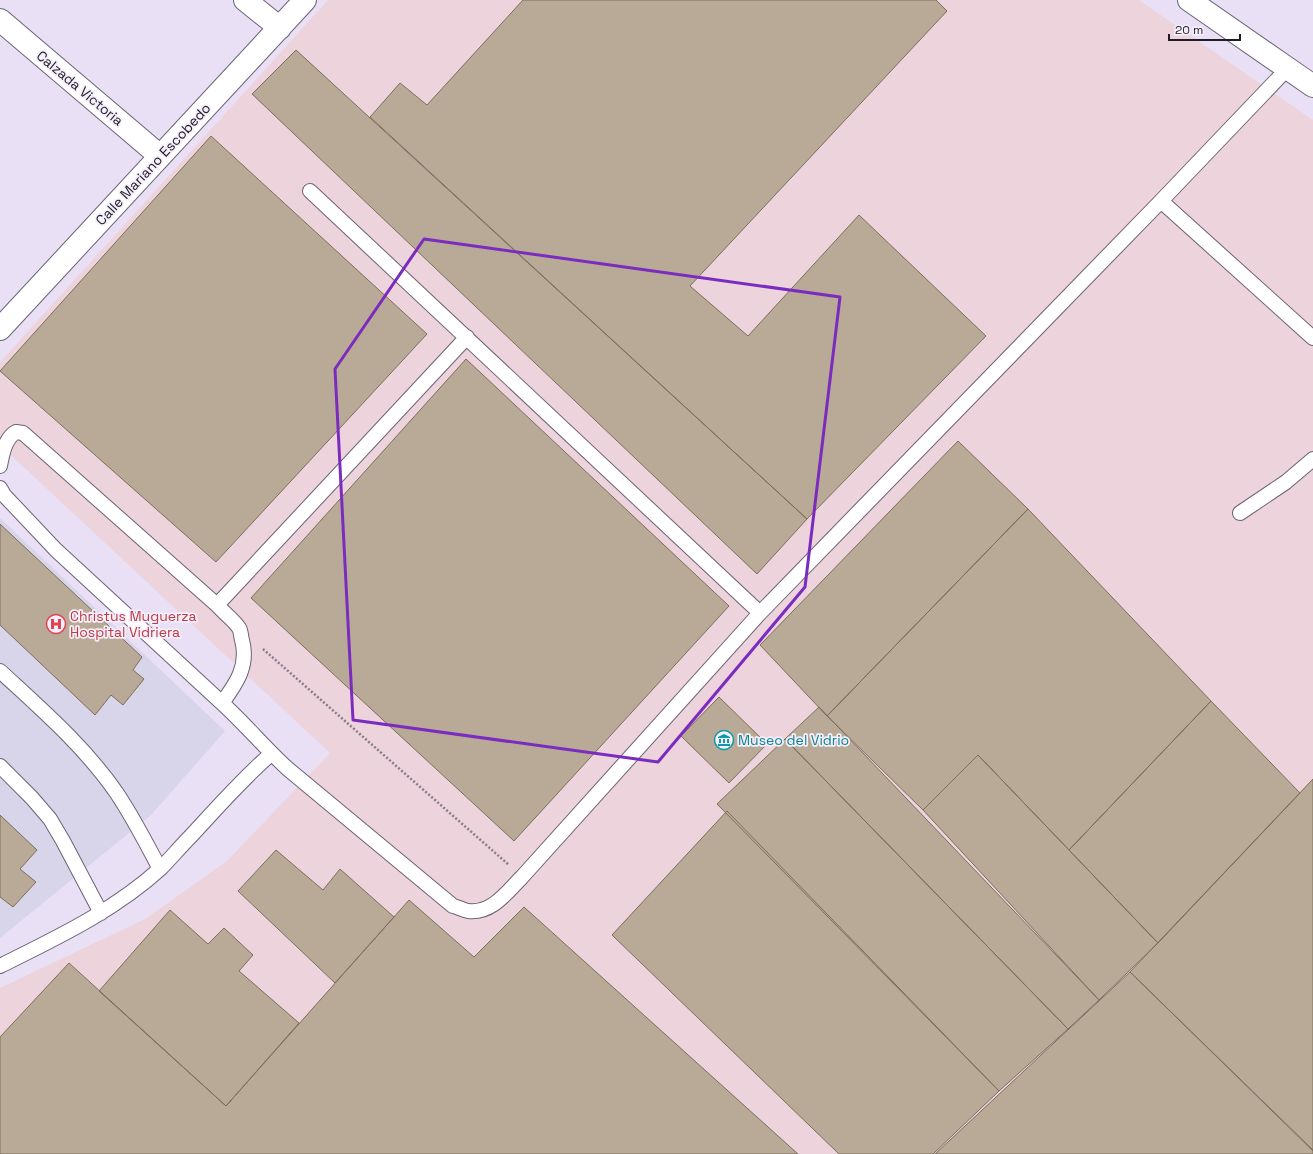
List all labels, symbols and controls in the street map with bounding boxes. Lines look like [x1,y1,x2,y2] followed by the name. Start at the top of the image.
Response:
[1169,16,1240,42] scale bar
[1175,22,1203,38] text: 20 m
[33,46,127,130] street label: Calzada Victoria
[92,99,214,229] street label: Calle Mariano Escobedo
[70,607,197,641] place label: Christus Muguerza Hospital Vidriera
[45,613,67,635] hospital icon: Christus Muguerza Hospital Vidriera
[713,729,735,751] museum icon: Museo del Vidrio
[738,731,849,749] place label: Museo del Vidrio

